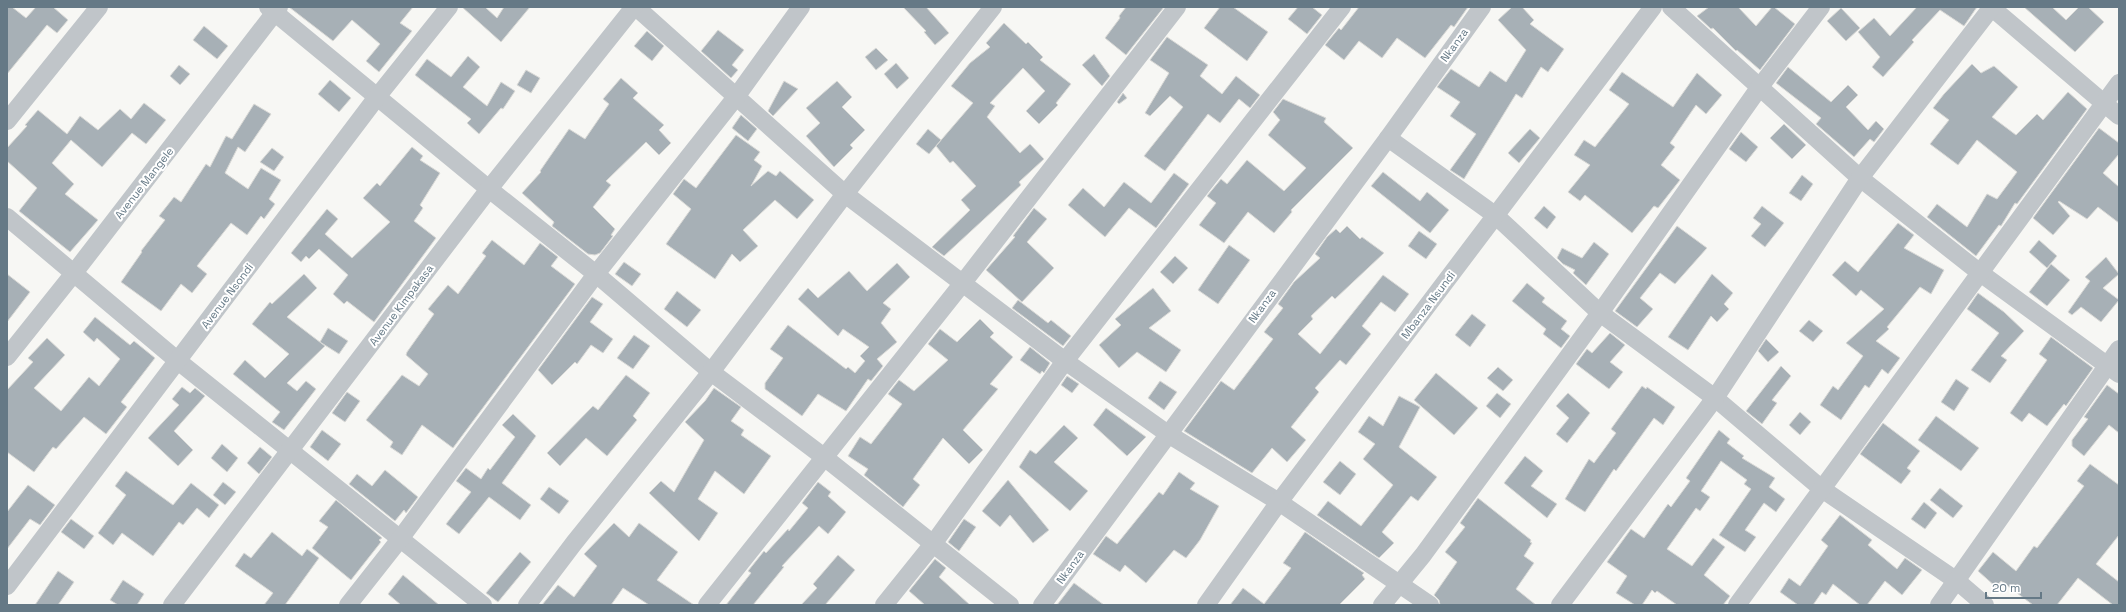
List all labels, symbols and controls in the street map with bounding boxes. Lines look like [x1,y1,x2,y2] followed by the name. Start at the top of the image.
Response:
[1437,25,1471,65] street label: Nkanza
[112,144,176,222] street label: Avenue Mangele
[198,260,256,331] street label: Avenue Nsondi
[366,261,437,348] street label: Avenue Kimpakasa
[1398,268,1458,342] street label: Mbanza Nsundi
[1245,286,1279,326] street label: Nkanza
[1053,547,1087,587] street label: Nkanza
[1986,574,2041,600] scale bar
[1992,580,2020,596] text: 20 m

